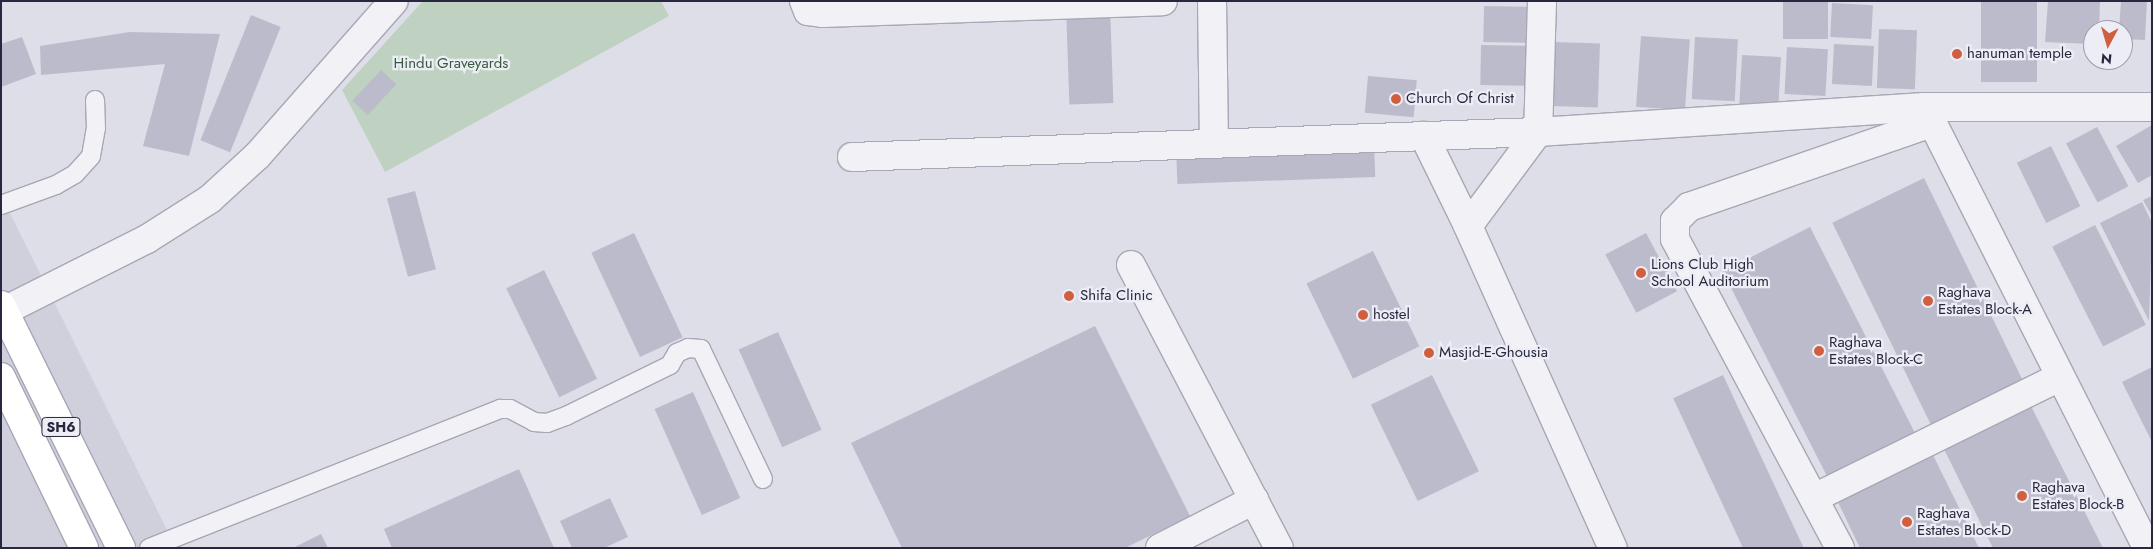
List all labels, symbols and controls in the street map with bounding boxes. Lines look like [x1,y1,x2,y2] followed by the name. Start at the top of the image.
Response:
[2083,20,2133,70] north arrow
[1967,45,2072,63] place label: hanuman temple
[1951,48,1963,60] marker: hanuman temple
[2100,48,2113,69] text: N
[394,55,508,73] park label: Hindu Graveyards
[1406,90,1514,108] place label: Church Of Christ
[1390,93,1402,105] marker: Church Of Christ
[1651,255,1769,290] place label: Lions Club High School Auditorium
[1635,267,1647,279] marker: Lions Club High School Auditorium
[1938,283,2032,318] place label: Raghava Estates Block-A
[1080,287,1153,305] place label: Shifa Clinic
[1062,289,1076,303] marker: Shifa Clinic
[1922,295,1934,307] marker: Raghava Estates Block-A
[1373,306,1410,324] place label: hostel
[1357,309,1369,321] marker: hostel
[1829,333,1923,368] place label: Raghava Estates Block-C
[1439,344,1548,362] place label: Masjid-E-Ghousia
[1813,345,1825,357] marker: Raghava Estates Block-C
[1423,347,1435,359] marker: Masjid-E-Ghousia
[41,416,81,438] road number: SH6
[2032,478,2124,513] place label: Raghava Estates Block-B
[2016,490,2028,502] marker: Raghava Estates Block-B
[1917,504,2011,539] place label: Raghava Estates Block-D
[1901,516,1913,528] marker: Raghava Estates Block-D

